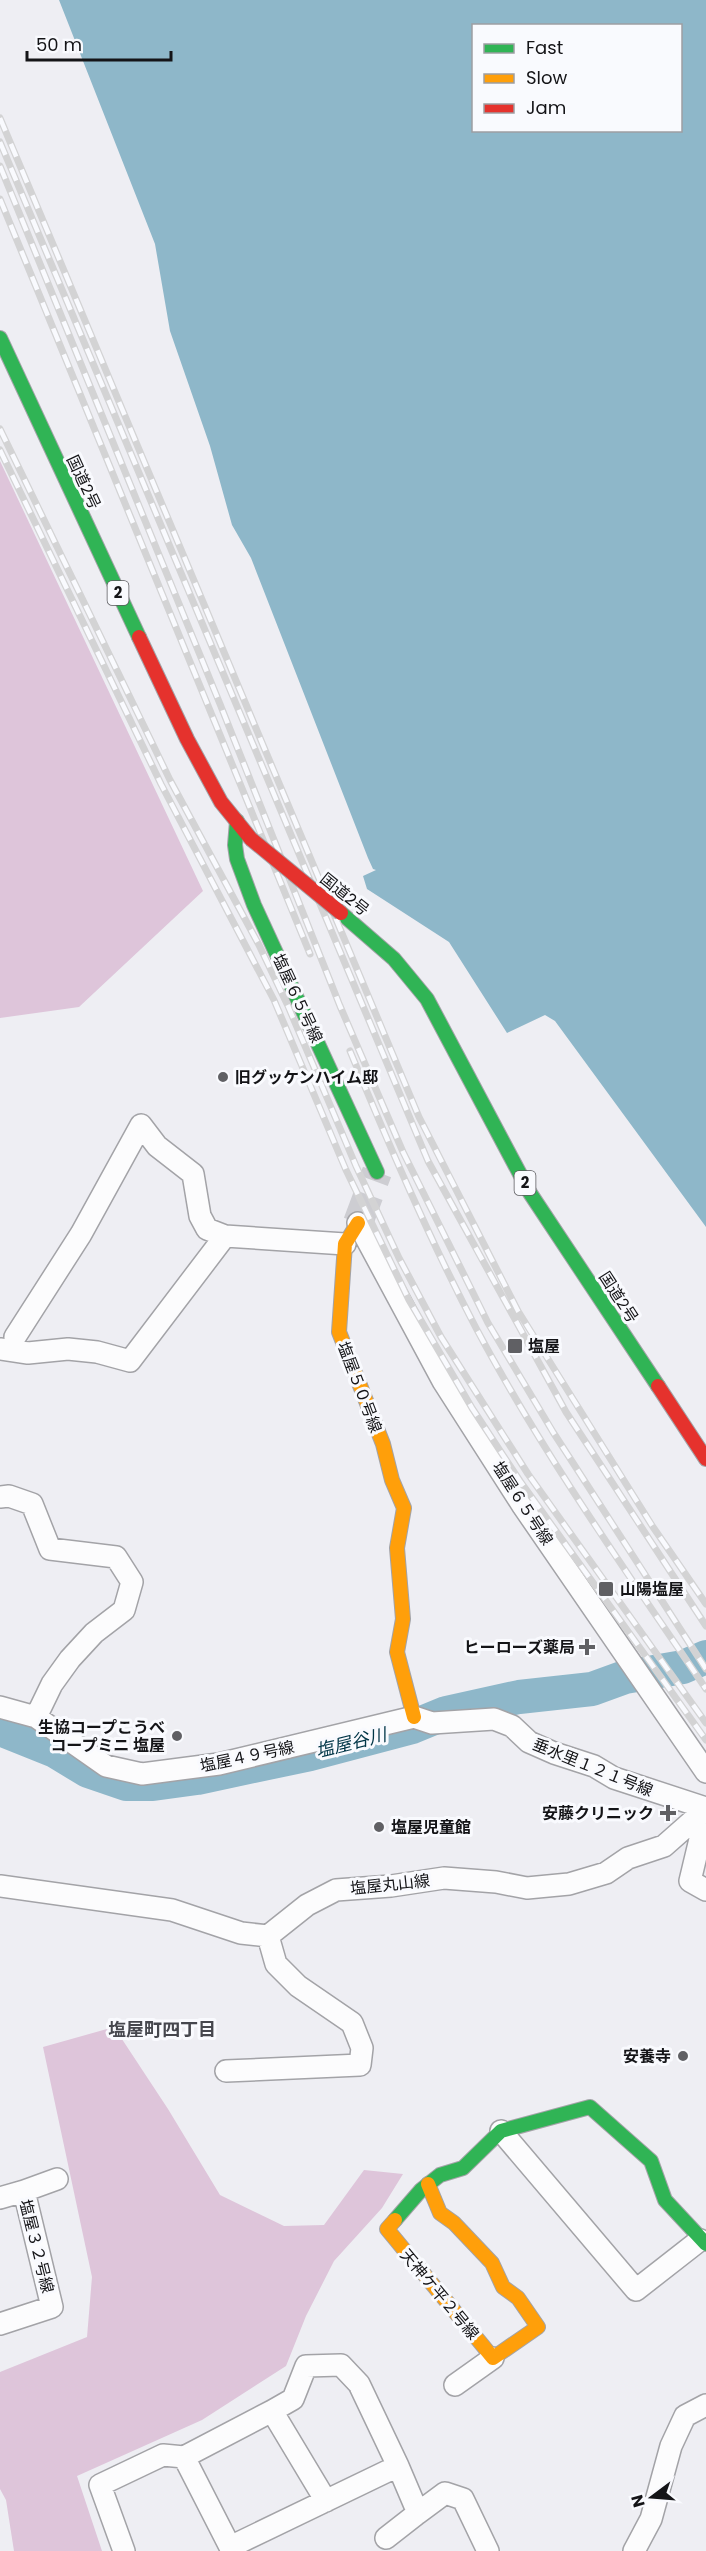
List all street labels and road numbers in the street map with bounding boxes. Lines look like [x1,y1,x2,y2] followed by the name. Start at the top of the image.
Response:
[61,451,106,513] street label: 国道2号
[108,581,128,605] road number: 2
[315,867,374,921] street label: 国道2号
[267,950,328,1047] street label: 塩屋６５号線
[514,1171,536,1195] road number: 2
[593,1267,644,1328] street label: 国道2号
[332,1338,387,1436] street label: 塩屋５０号線
[487,1457,558,1550] street label: 塩屋６５号線
[529,1733,656,1802] street label: 垂水里１２１号線
[198,1735,296,1778] street label: 塩屋４９号線
[349,1869,431,1900] street label: 塩屋丸山線
[14,2197,59,2295] street label: 塩屋３２号線
[395,2244,484,2345] street label: 天神ケ平２号線

